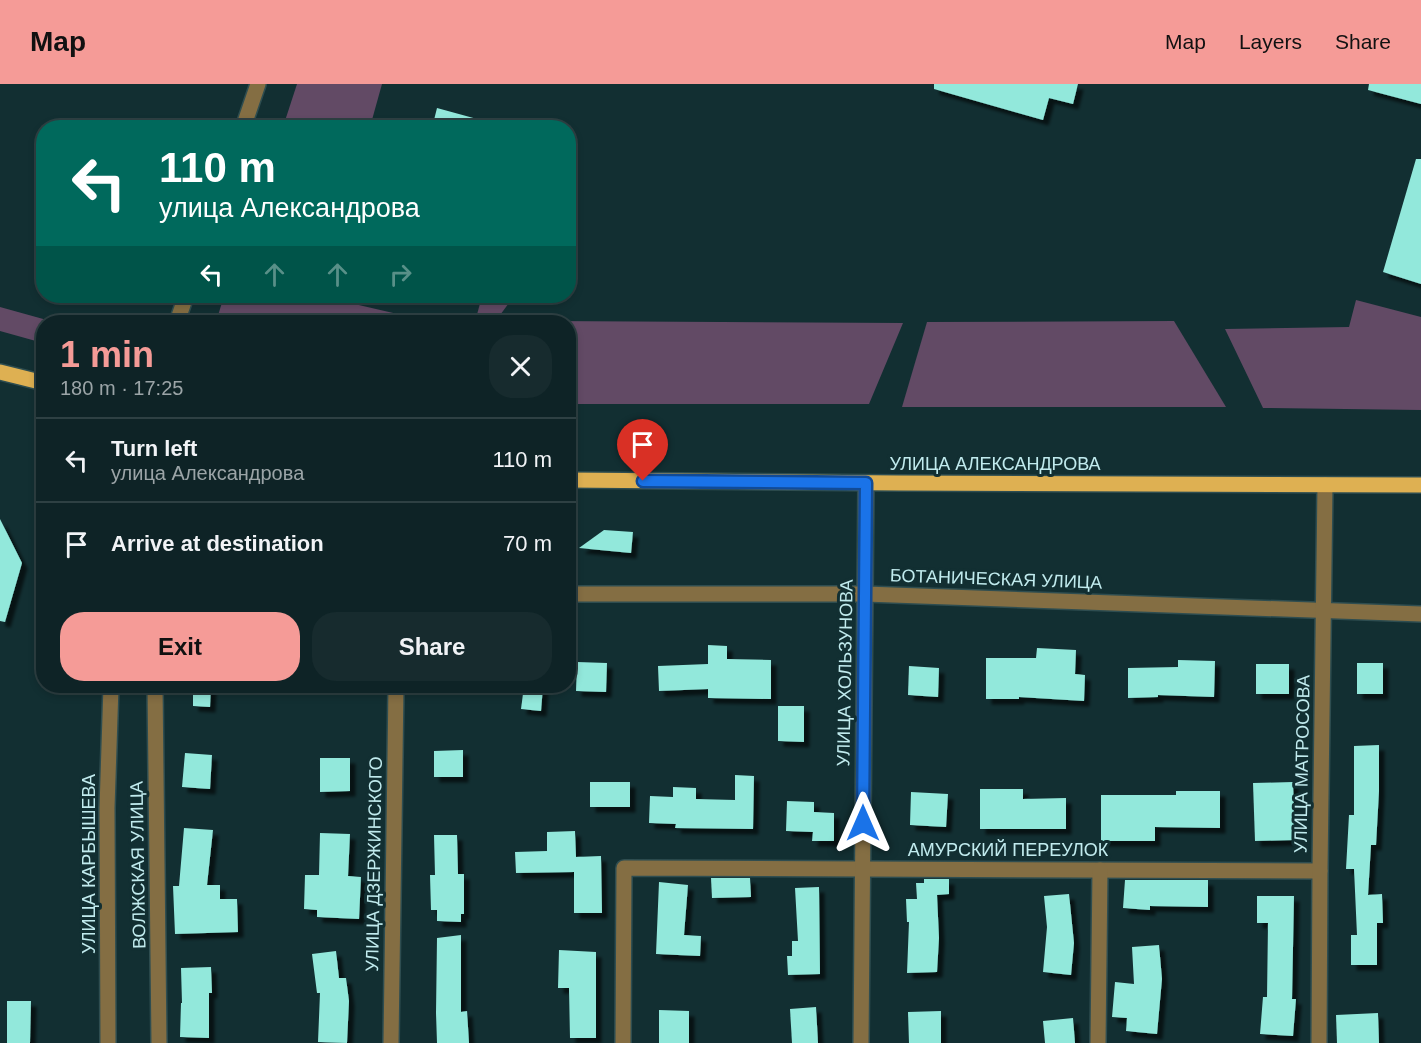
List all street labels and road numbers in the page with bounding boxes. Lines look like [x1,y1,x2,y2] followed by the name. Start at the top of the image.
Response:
[889,454,1101,474] street label: УЛИЦА АЛЕКСАНДРОВА
[890,565,1102,593] street label: БОТАНИЧЕСКАЯ УЛИЦА
[833,579,857,767] street label: УЛИЦА ХОЛЬЗУНОВА
[1290,675,1314,853] street label: УЛИЦА МАТРОСОВА
[362,756,386,972] street label: УЛИЦА ДЗЕРЖИНСКОГО
[79,774,99,954] street label: УЛИЦА КАРБЫШЕВА
[127,781,149,949] street label: ВОЛЖСКАЯ УЛИЦА
[908,839,1109,860] street label: АМУРСКИЙ ПЕРЕУЛОК

